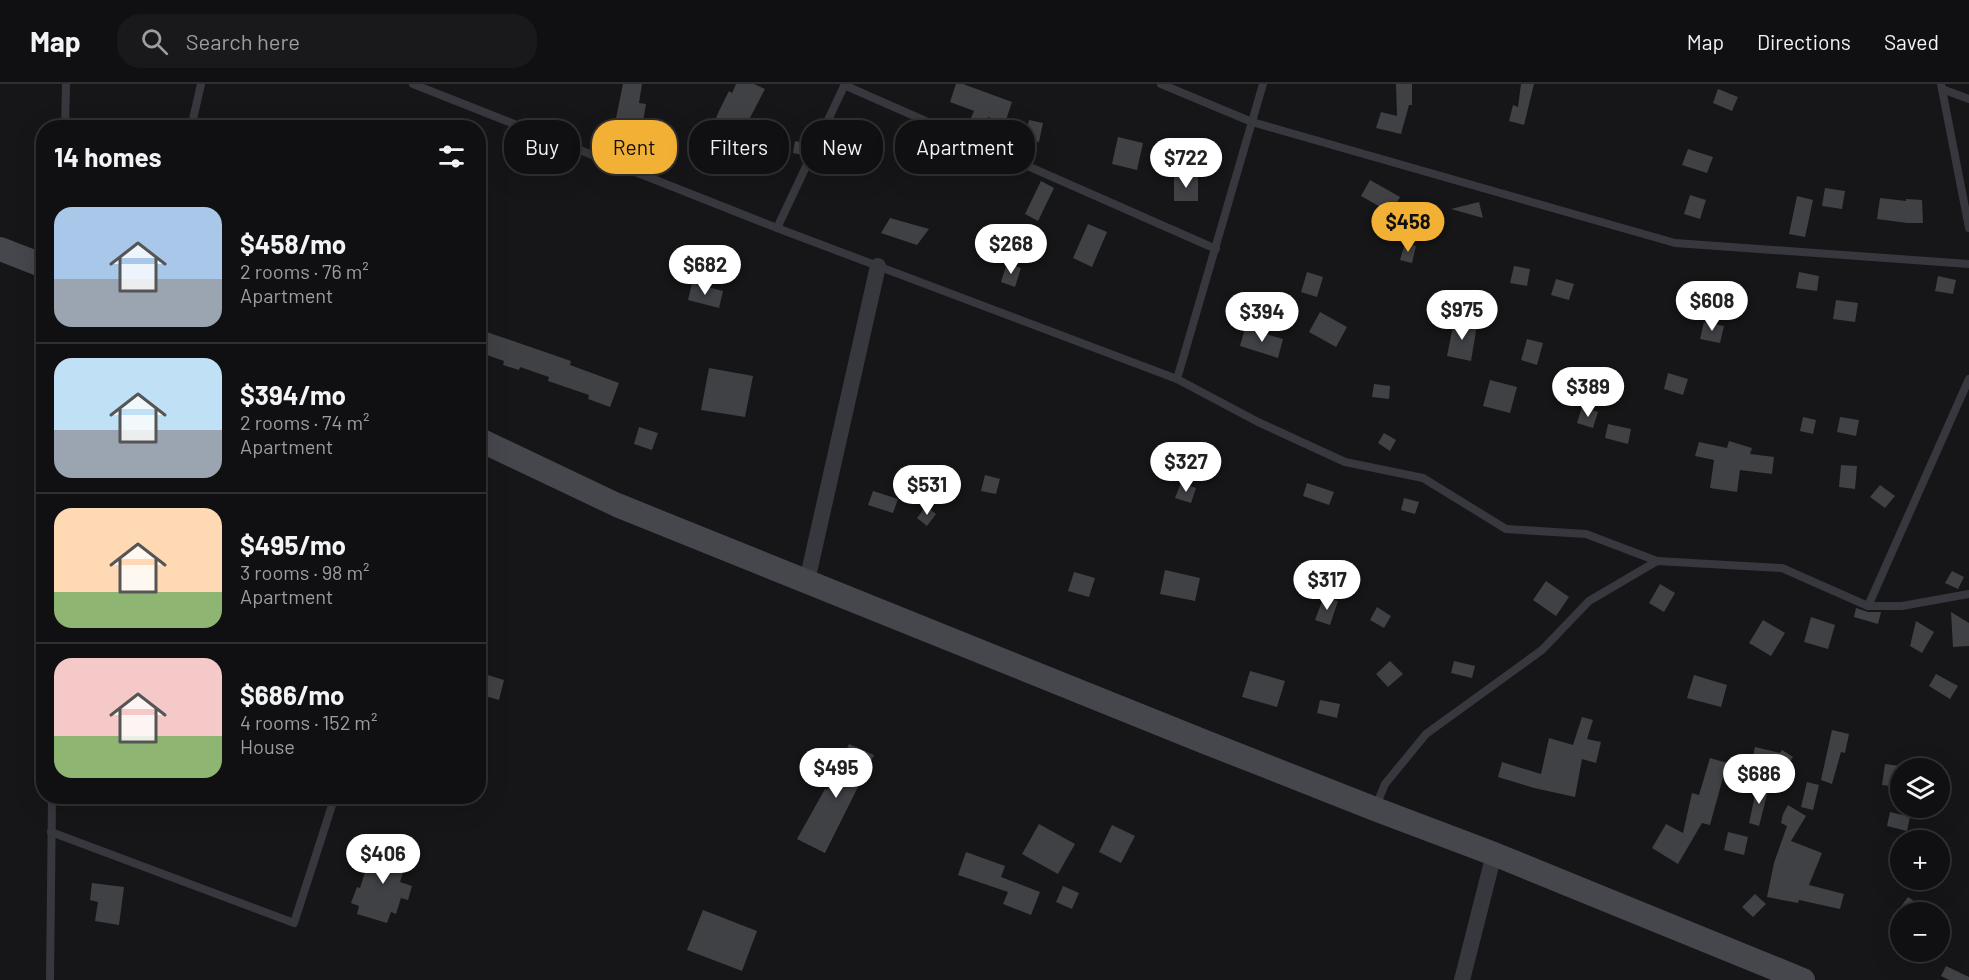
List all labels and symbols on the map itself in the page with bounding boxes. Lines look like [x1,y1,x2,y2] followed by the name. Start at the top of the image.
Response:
[1150,138,1222,189] pin: $722
[1372,202,1444,253] pin: $458
[975,224,1047,275] pin: $268
[669,245,741,296] pin: $682
[1676,281,1748,332] pin: $608
[1426,290,1498,341] pin: $975
[1226,292,1298,343] pin: $394
[1552,367,1624,418] pin: $389
[1150,442,1222,493] pin: $327
[891,465,963,516] pin: $531
[1291,560,1363,611] pin: $317
[800,748,872,799] pin: $495
[1723,754,1795,805] pin: $686
[347,834,419,885] pin: $406

